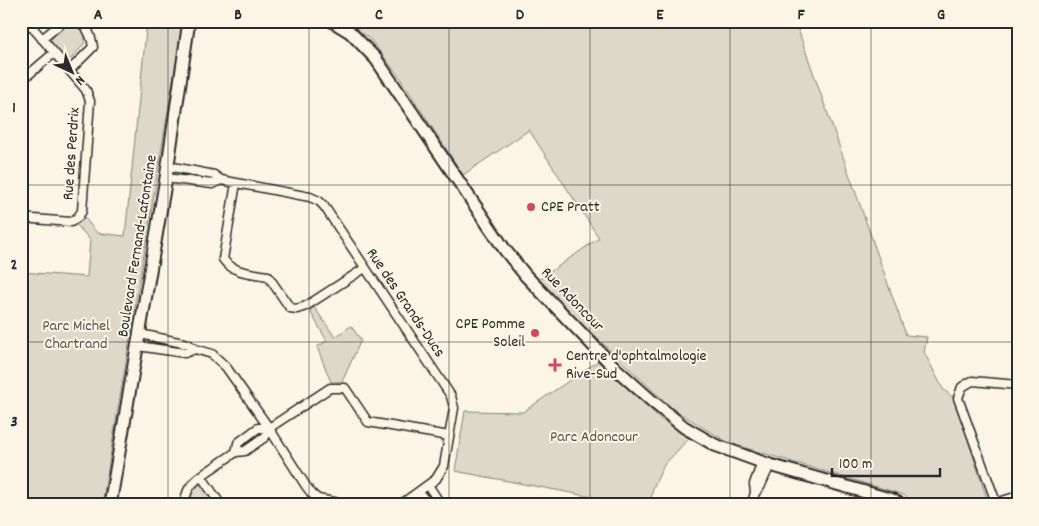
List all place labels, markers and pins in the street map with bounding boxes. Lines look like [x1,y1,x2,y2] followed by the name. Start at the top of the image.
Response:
[541,196,600,219] place label: CPE Pratt
[525,201,537,213] marker: CPE Pratt
[455,313,525,354] place label: CPE Pomme Soleil
[529,327,541,339] marker: CPE Pomme Soleil
[566,345,707,386] place label: Centre d'ophtalmologie Rive-Sud
[548,358,562,372] marker: Centre d'ophtalmologie Rive-Sud

